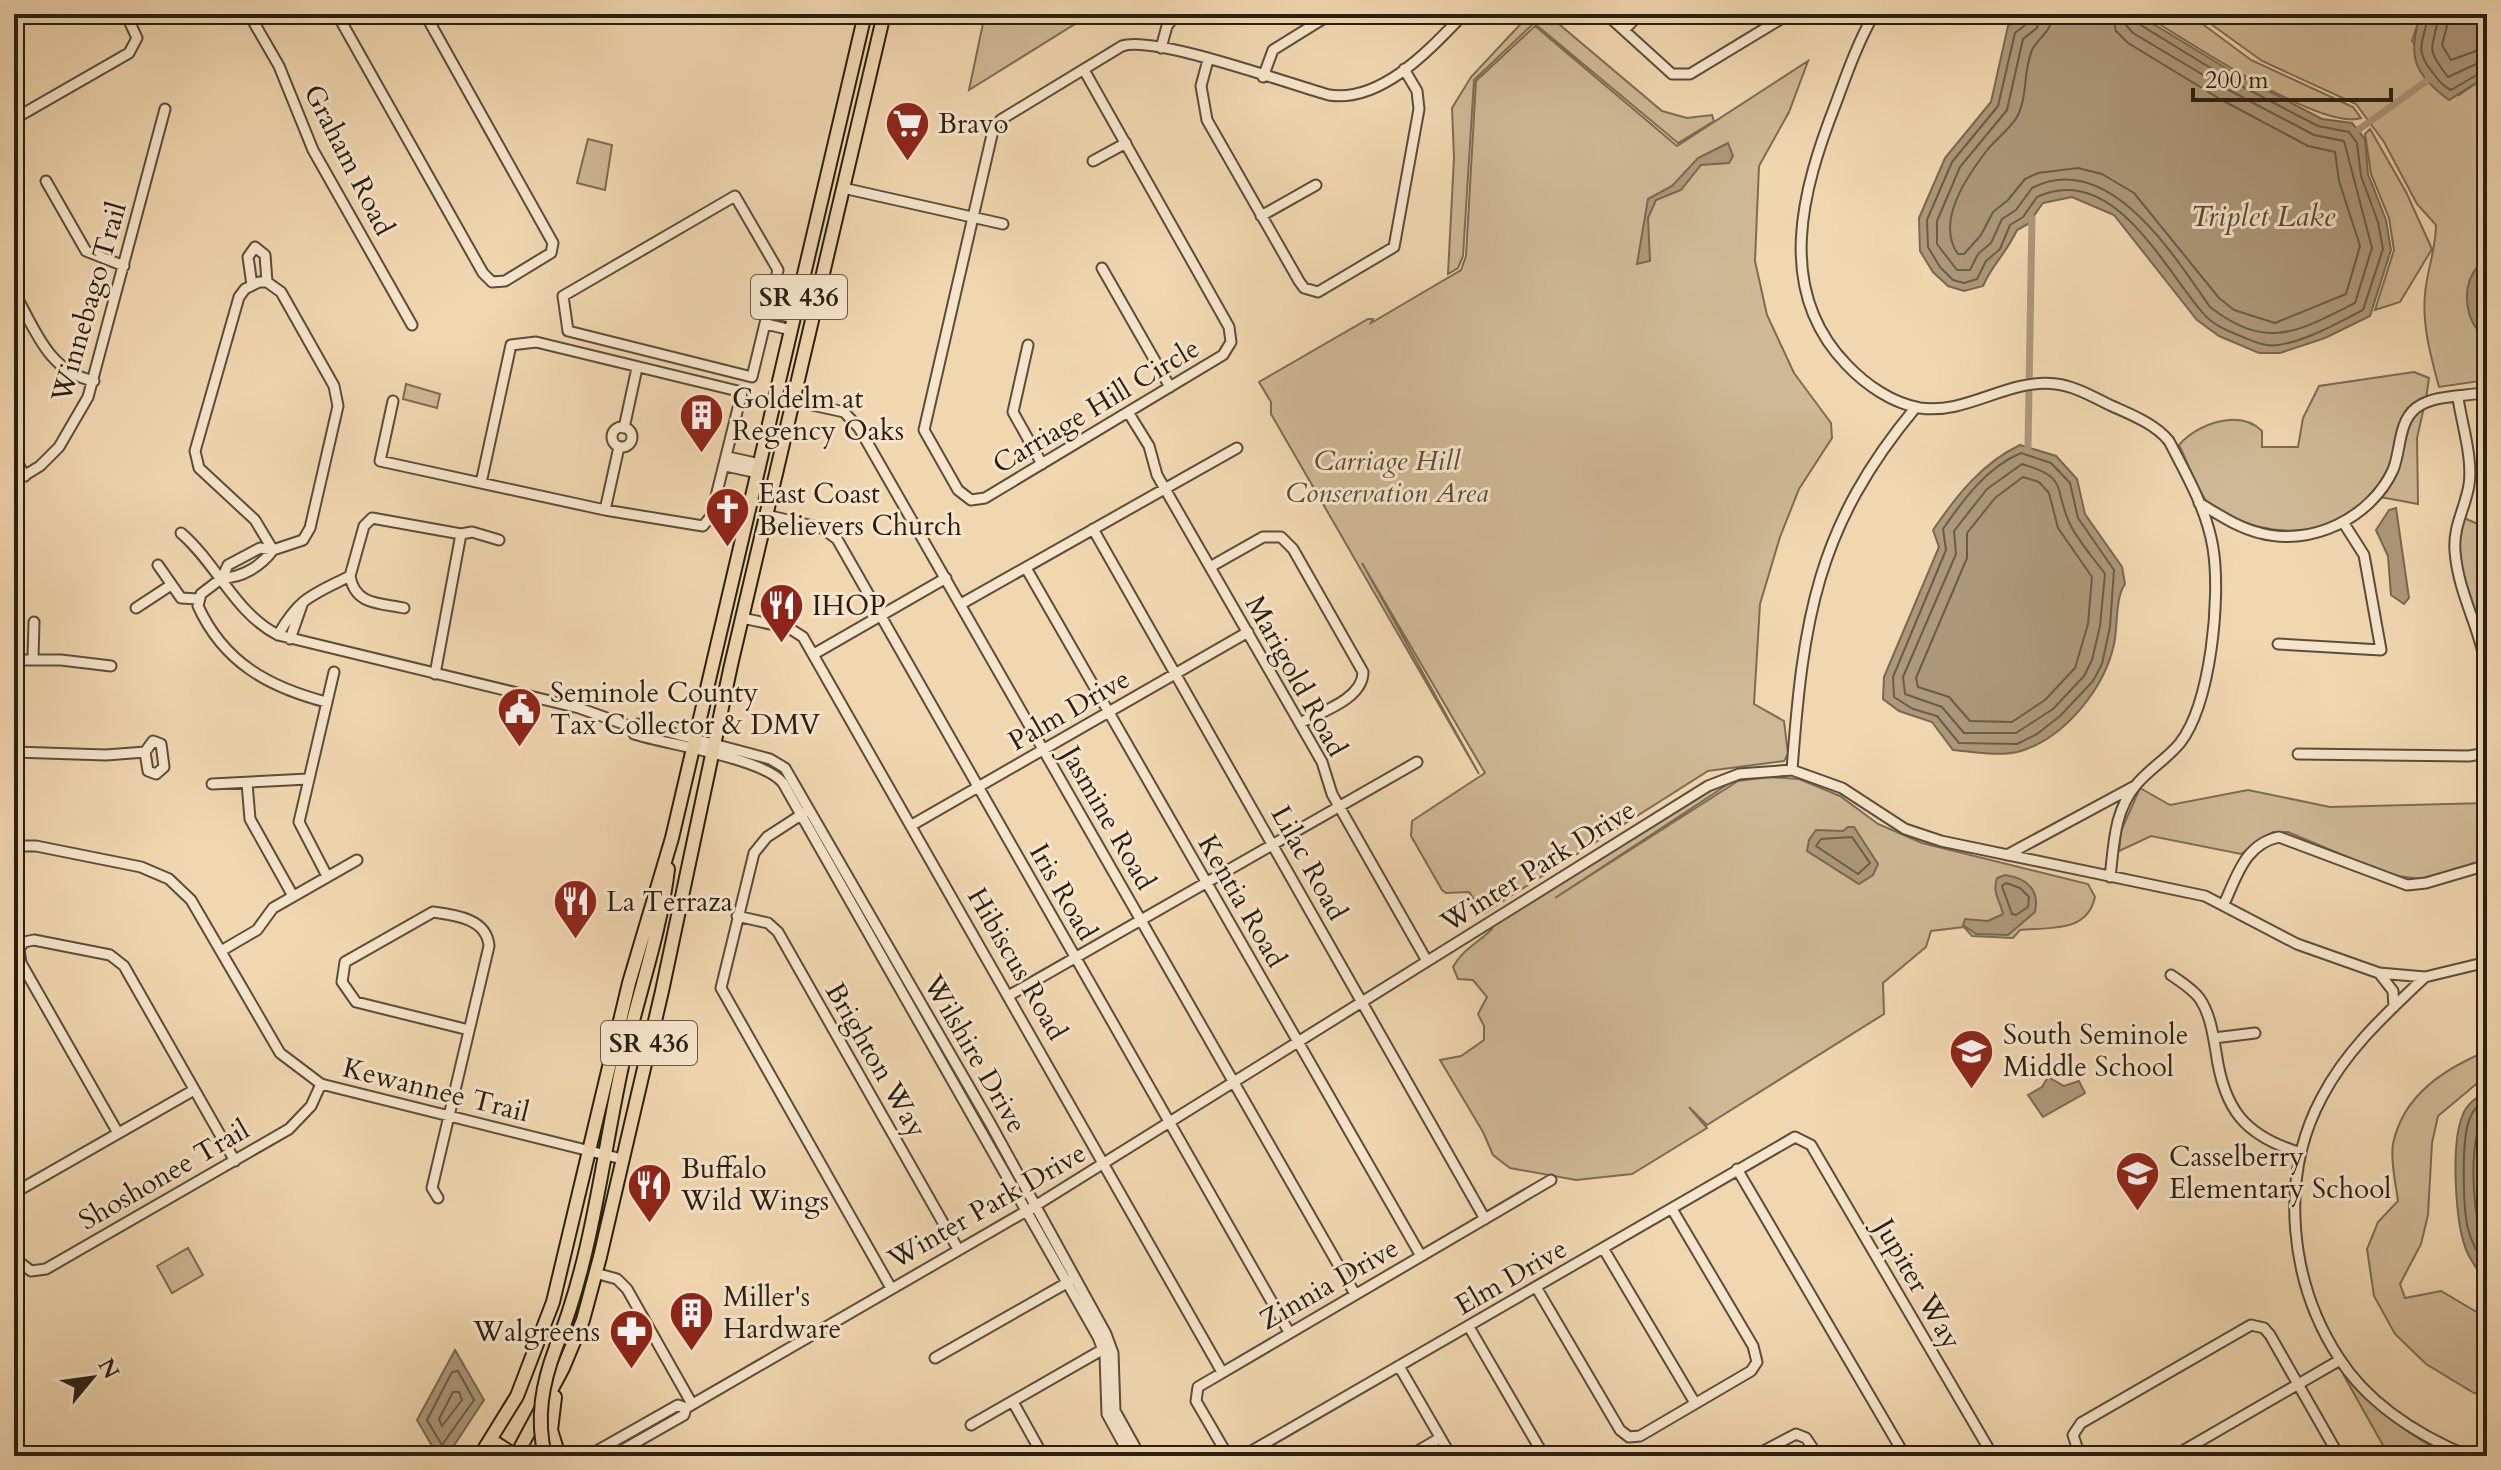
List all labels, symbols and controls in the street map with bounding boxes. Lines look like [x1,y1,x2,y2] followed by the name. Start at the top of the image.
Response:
[2193,52,2391,102] scale bar
[2205,64,2269,97] text: 200 m
[295,78,403,242] street label: Graham Road
[883,100,931,163] supermarket icon: Bravo
[938,105,1009,143] place label: Bravo
[2191,196,2336,237] water label: Triplet Lake
[42,197,136,408] street label: Winnebago Trail
[751,275,847,319] road number: SR 436
[985,329,1207,483] street label: Carriage Hill Circle
[732,380,904,450] place label: Goldelm at Regency Oaks
[677,391,725,454] building icon: Goldelm at Regency Oaks
[1286,442,1489,512] park label: Carriage Hill Conservation Area
[758,475,962,545] place label: East Coast Believers Church
[703,486,751,549] church icon: East Coast Believers Church
[757,582,805,645] restaurant icon: IHOP
[812,587,886,625] place label: IHOP
[1236,589,1356,763] street label: Marigold Road
[1001,660,1137,760] street label: Palm Drive
[550,674,820,744] place label: Seminole County Tax Collector & DMV
[495,685,543,748] public building icon: Seminole County Tax Collector & DMV
[1049,736,1165,897] street label: Jasmine Road
[1432,791,1643,942] street label: Winter Park Drive
[1262,799,1356,927] street label: Lilac Road
[1189,828,1295,974] street label: Kentia Road
[1020,837,1106,948] street label: Iris Road
[551,878,599,941] restaurant icon: La Terraza
[958,881,1076,1047] street label: Hibiscus Road
[606,883,733,921] place label: La Terraza
[914,967,1036,1140] street label: Wilshire Drive
[816,975,936,1145] street label: Brighton Way
[2003,1016,2188,1086] place label: South Seminole Middle School
[601,1021,697,1065] road number: SR 436
[1948,1027,1996,1090] school or university icon: South Seminole Middle School
[339,1048,533,1132] street label: Kewannee Trail
[72,1111,256,1239] street label: Shoshonee Trail
[880,1134,1093,1279] street label: Winter Park Drive
[2169,1138,2391,1208] place label: Casselberry Elementary School
[2114,1149,2162,1212] school or university icon: Casselberry Elementary School
[680,1150,829,1220] place label: Buffalo Wild Wings
[626,1161,674,1224] restaurant icon: Buffalo Wild Wings
[1863,1208,1971,1356] street label: Jupiter Way
[1252,1229,1406,1339] street label: Zinnia Drive
[1448,1230,1574,1324] street label: Elm Drive
[723,1278,841,1348] place label: Miller's Hardware
[668,1289,716,1352] building icon: Miller's Hardware
[607,1308,655,1371] pharmacy icon: Walgreens
[472,1313,600,1351] place label: Walgreens
[52,1338,132,1418] north arrow
[91,1353,126,1384] text: N

